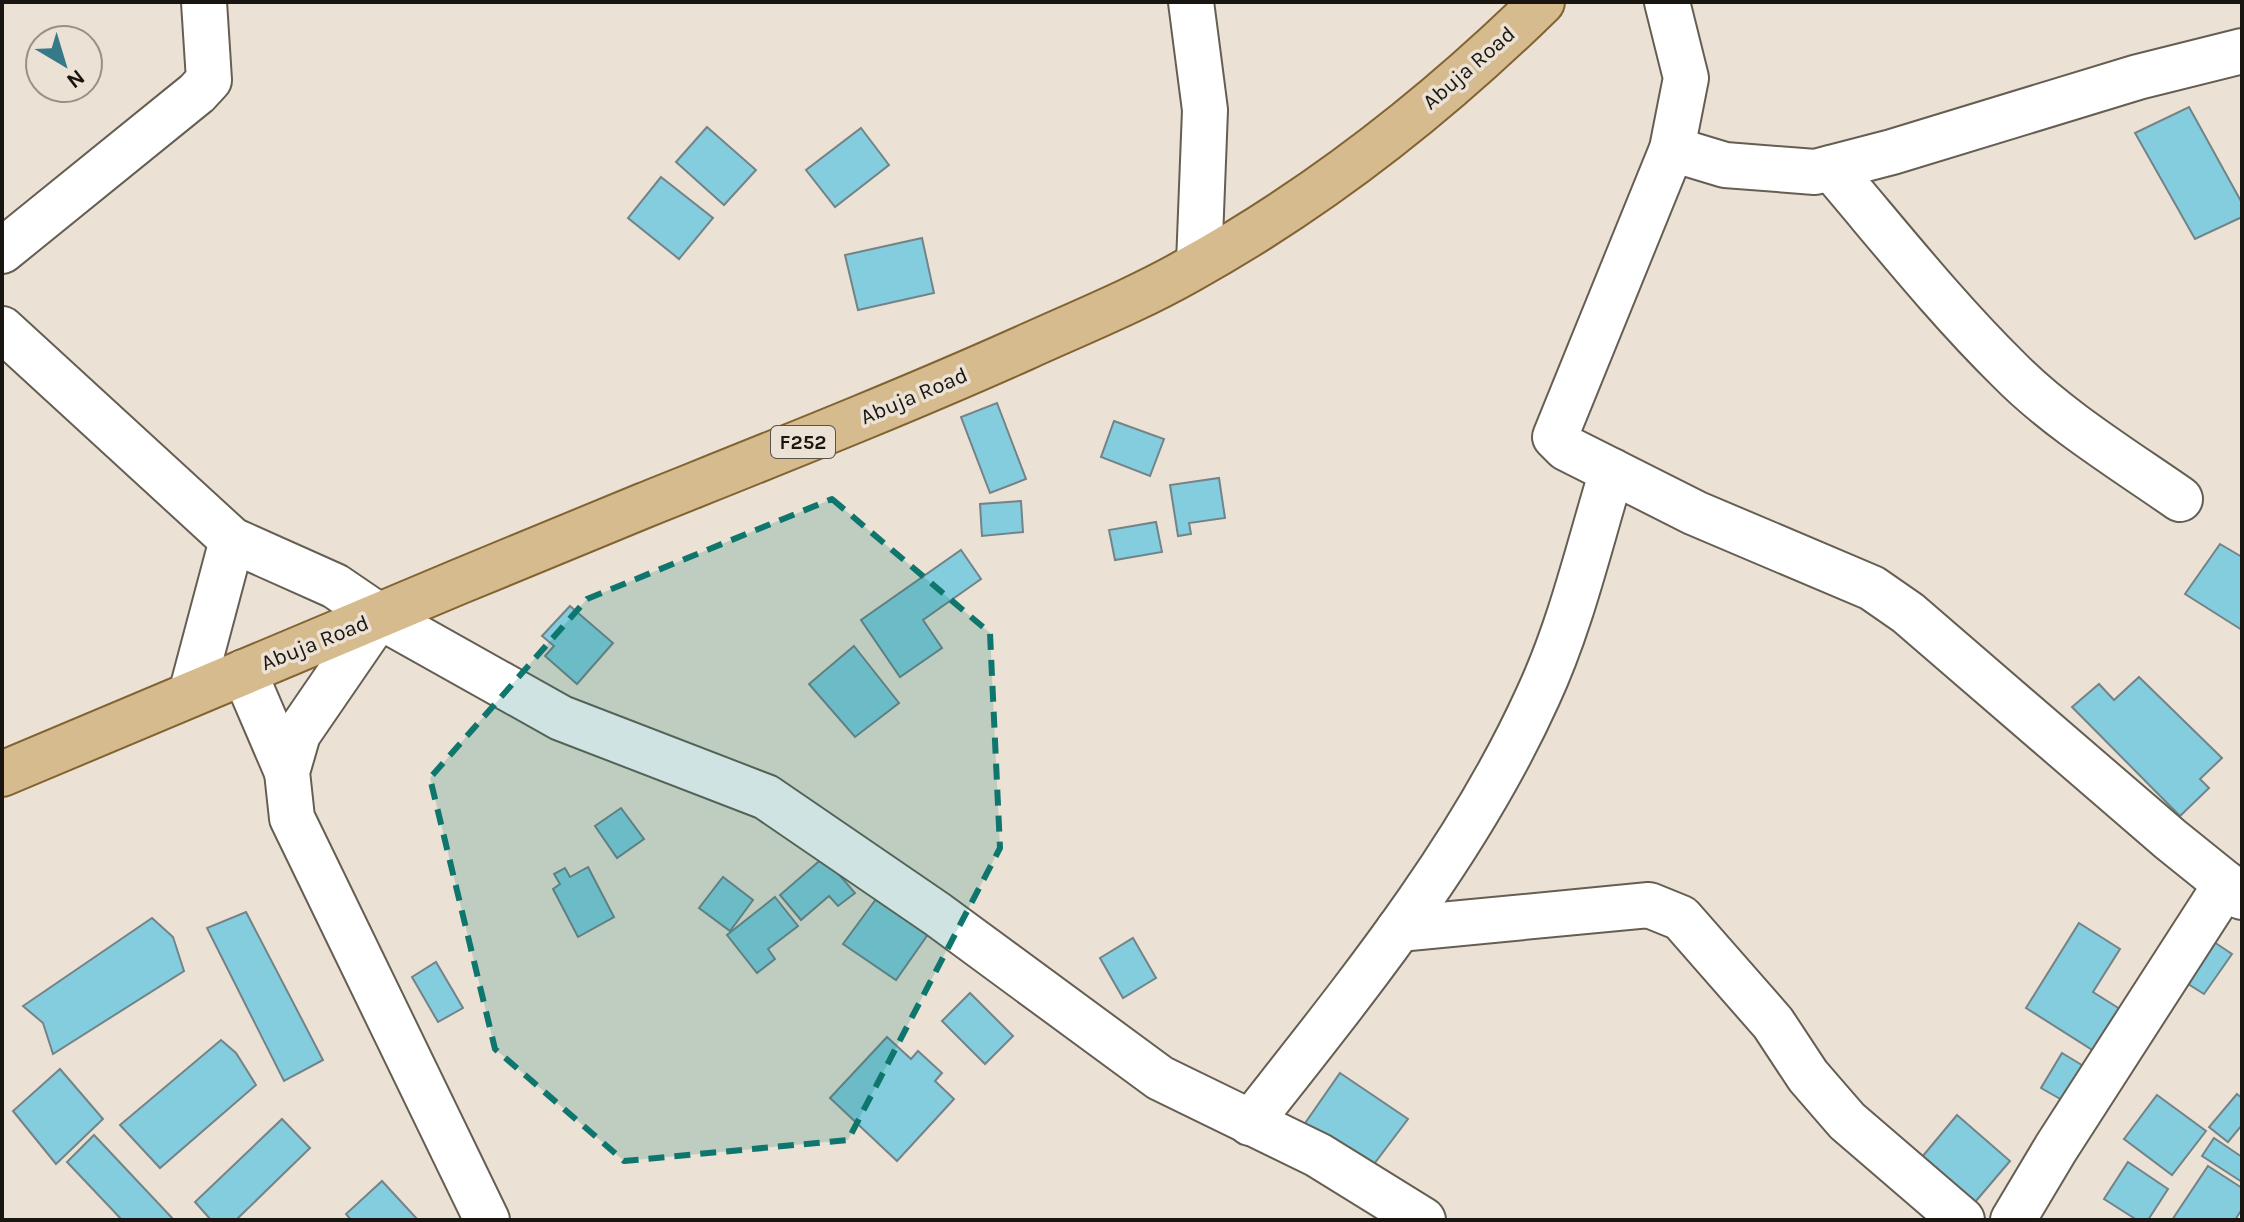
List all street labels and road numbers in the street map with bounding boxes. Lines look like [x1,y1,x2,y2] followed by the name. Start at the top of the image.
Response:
[1417,21,1521,115] street label: Abuja Road
[857,362,971,430] street label: Abuja Road
[771,426,835,458] road number: F252
[257,610,373,676] street label: Abuja Road

